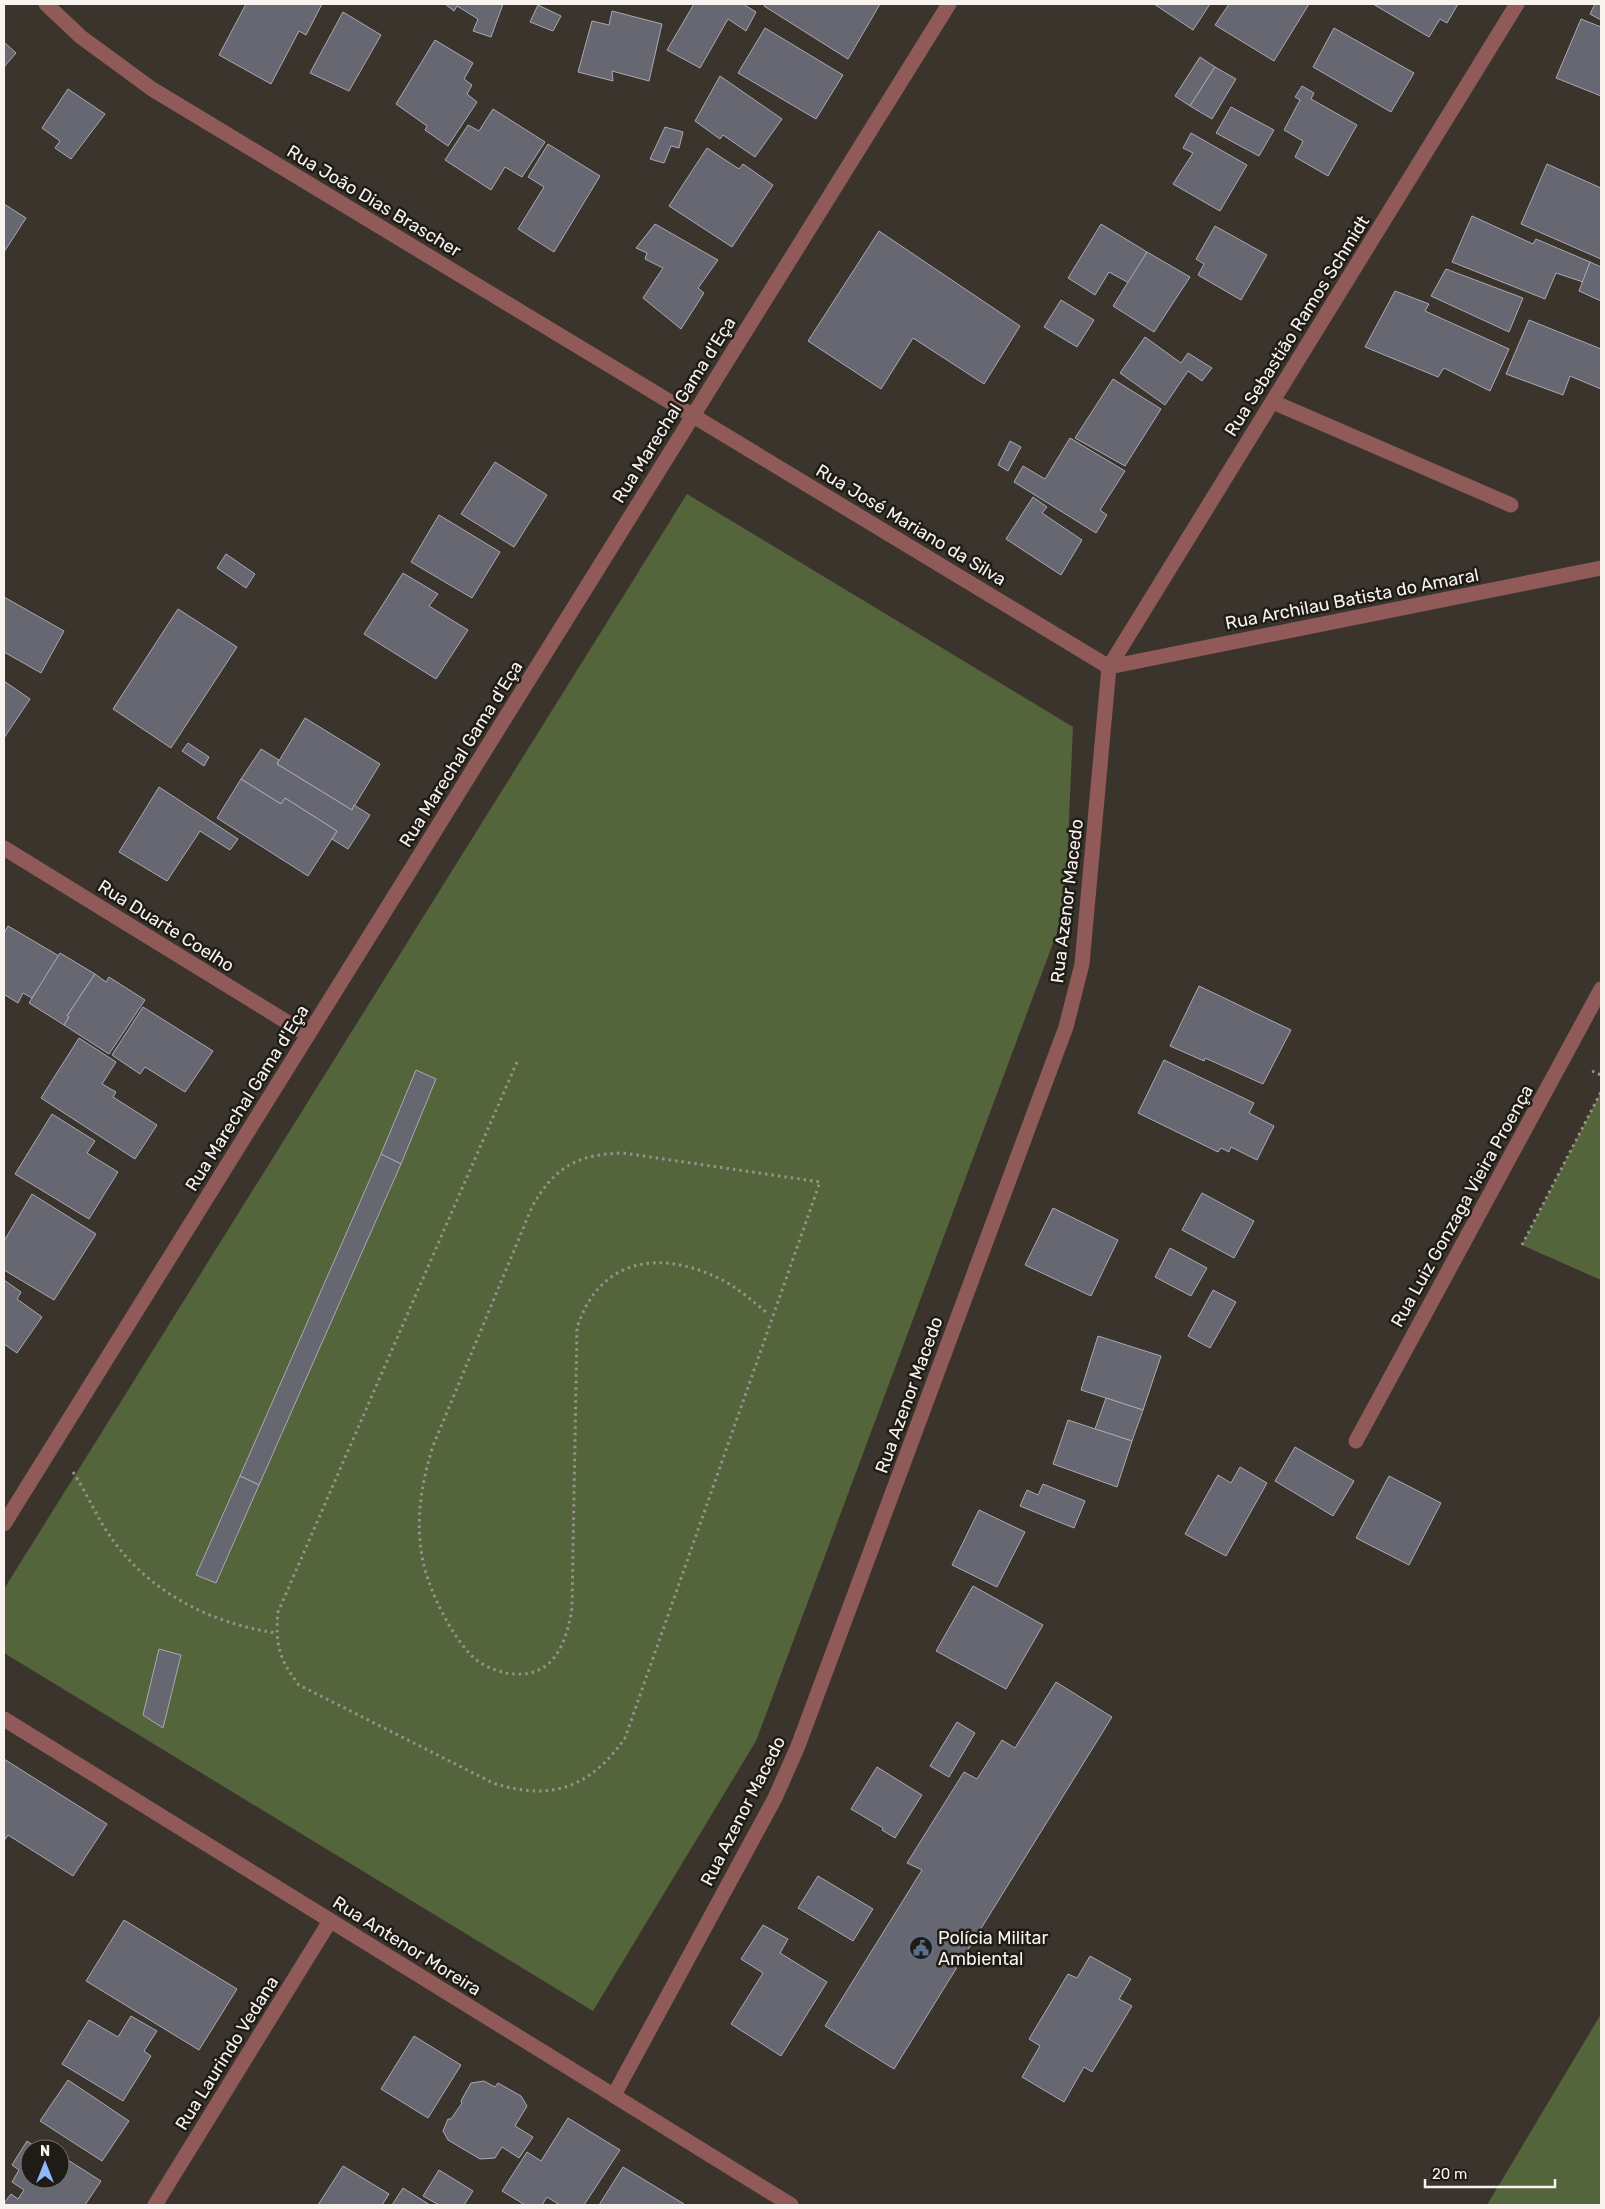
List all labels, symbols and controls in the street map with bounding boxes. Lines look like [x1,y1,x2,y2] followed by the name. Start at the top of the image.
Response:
[283,140,465,262] street label: Rua João Dias Brascher
[1220,212,1374,440] street label: Rua Sebastião Ramos Schmidt
[608,313,740,507] street label: Rua Marechal Gama d'Eça
[812,459,1010,591] street label: Rua José Mariano da Silva
[1223,564,1481,634] street label: Rua Archilau Batista do Amaral
[395,657,527,851] street label: Rua Marechal Gama d'Eça
[1046,818,1088,984] street label: Rua Azenor Macedo
[94,875,238,977] street label: Rua Duarte Coelho
[181,1001,313,1195] street label: Rua Marechal Gama d'Eça
[1386,1081,1538,1331] street label: Rua Luiz Gonzaga Vieira Proença
[870,1314,948,1476] street label: Rua Azenor Macedo
[696,1732,790,1890] street label: Rua Azenor Macedo
[329,1891,485,2001] street label: Rua Antenor Moreira
[938,1927,1048,1970] place label: Polícia Militar Ambiental
[908,1935,934,1961] public building icon: Polícia Militar Ambiental
[171,1972,283,2134] street label: Rua Laurindo Vedana
[20,2139,70,2189] north arrow
[40,2143,50,2160] text: N
[1425,2156,1555,2188] scale bar
[1432,2165,1467,2183] text: 20 m

